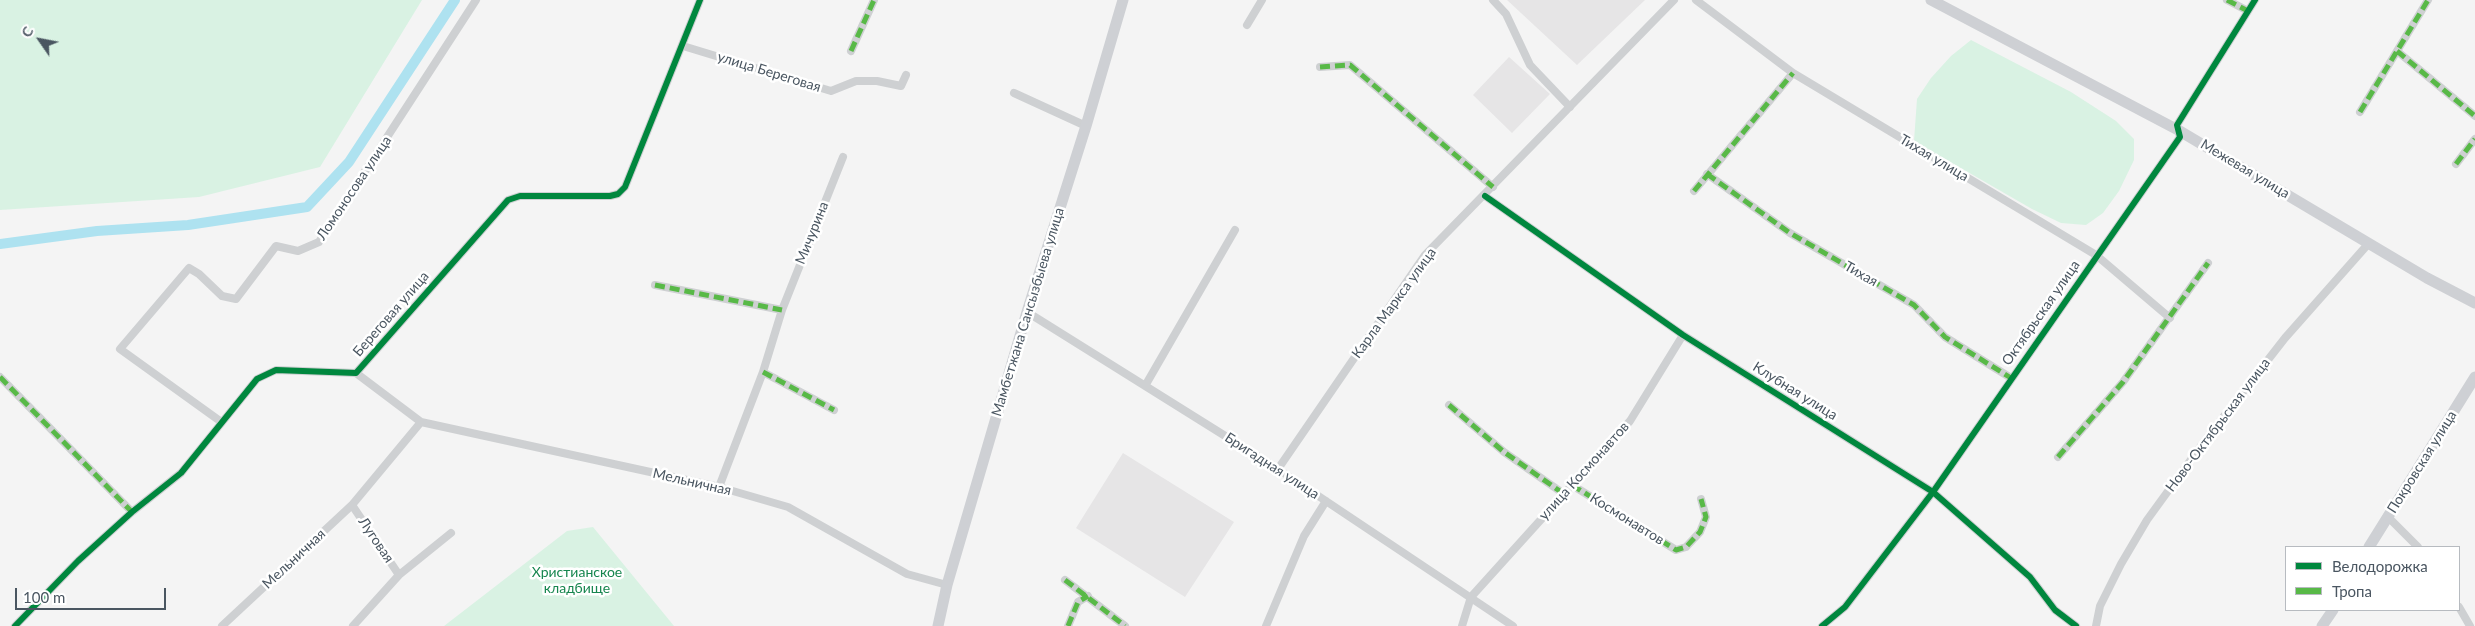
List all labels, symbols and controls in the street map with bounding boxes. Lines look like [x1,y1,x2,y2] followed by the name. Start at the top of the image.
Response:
[15,15,65,65] north arrow
[17,23,37,40] text: С
[715,48,823,96] street label: улица Береговая
[1896,131,1972,185] street label: Тихая улица
[313,133,395,243] street label: Ломоносова улица
[2197,136,2293,202] street label: Межевая улица
[792,199,832,267] street label: Мичурина
[988,206,1068,418] street label: Мамбетжана Сансызбыева улица
[1348,244,1440,362] street label: Карла Маркса улица
[1998,257,2084,369] street label: Октябрьская улица
[1841,258,1881,290] street label: Тихая
[349,268,433,360] street label: Береговая улица
[2162,355,2274,495] street label: Ново-Октябрьская улица
[1750,358,1840,424] street label: Клубная улица
[2384,408,2460,516] street label: Покровская улица
[1535,418,1633,524] street label: улица Космонавтов
[1222,429,1322,503] street label: Бригадная улица
[651,465,733,499] street label: Мельничная
[1587,489,1667,549] street label: Космонавтов
[355,514,397,566] street label: Луговая
[259,526,329,592] street label: Мельничная
[2285,546,2460,611] legend
[2332,557,2428,575] text: Велодорожка
[532,564,622,596] park label: Христианское кладбище
[18,578,169,610] scale bar
[2332,582,2372,600] text: Тропа
[23,588,65,606] text: 100 m

